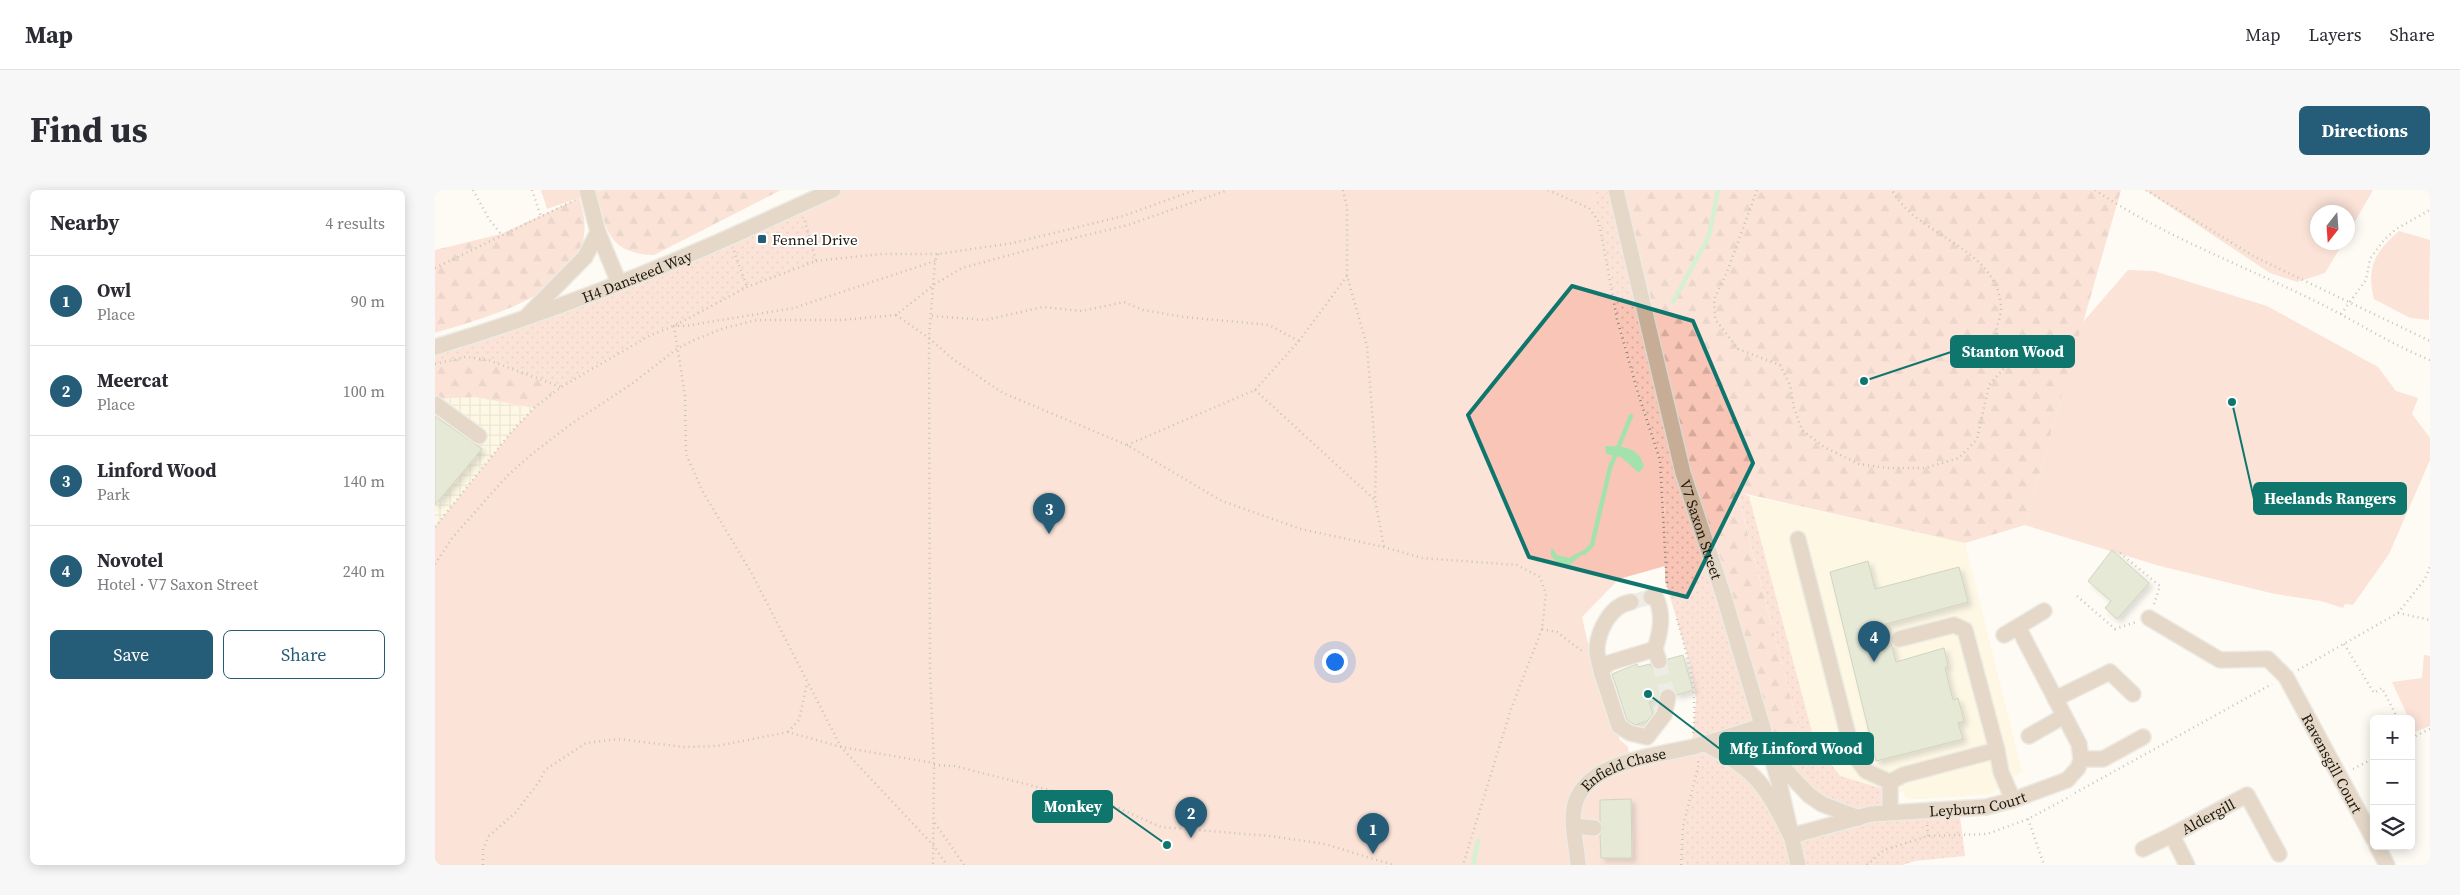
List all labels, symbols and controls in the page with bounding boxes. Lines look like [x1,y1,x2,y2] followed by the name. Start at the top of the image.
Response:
[25,18,73,51] text: Map
[2245,22,2280,47] text: Map
[2308,22,2361,47] text: Layers
[2389,22,2435,47] text: Share
[30,106,148,154] text: Find us
[2299,106,2430,155] button: Directions
[2310,205,2355,250] north arrow
[50,208,120,237] text: Nearby
[325,212,385,234] text: 4 results
[772,229,858,250] place label: Fennel Drive
[756,233,768,245] marker: Fennel Drive
[579,244,695,307] street label: H4 Dansteed Way
[97,277,131,303] text: Owl
[62,290,70,312] text: 1
[351,290,385,312] text: 90 m
[97,303,135,325] text: Place
[1951,336,2074,367] callout: Stanton Wood
[1962,340,2065,362] text: Stanton Wood
[97,367,168,393] text: Meercat
[62,380,70,402] text: 2
[343,380,385,402] text: 100 m
[97,393,135,415] text: Place
[97,457,217,483] text: Linford Wood
[62,470,70,492] text: 3
[343,470,385,492] text: 140 m
[1675,477,1728,582] street label: V7 Saxon Street
[97,483,130,505] text: Park
[2254,483,2406,514] callout: Heelands Rangers
[2264,487,2396,509] text: Heelands Rangers
[1033,493,1065,534] pin: 3
[97,547,163,573] text: Novotel
[62,560,70,582] text: 4
[343,560,385,582] text: 240 m
[97,573,258,595] text: Hotel · V7 Saxon Street
[1858,621,1890,662] pin: 4
[50,630,213,679] button: Save
[223,630,385,679] button: Share
[1322,649,1348,675] your location
[2297,710,2368,817] street label: Ravensgill Court
[2370,715,2415,850] map controls
[2370,715,2415,760] button: +
[1720,733,1873,764] callout: Mfg Linford Wood
[1730,737,1863,759] text: Mfg Linford Wood
[1575,742,1668,795] street label: Enfield Chase
[2370,760,2415,805] button: −
[1929,786,2029,821] street label: Leyburn Court
[1033,791,1112,822] callout: Monkey
[2177,793,2239,839] street label: Aldergill
[1044,795,1103,817] text: Monkey
[1175,797,1207,838] pin: 2
[2370,805,2415,850] button: layers
[1357,813,1389,854] pin: 1

